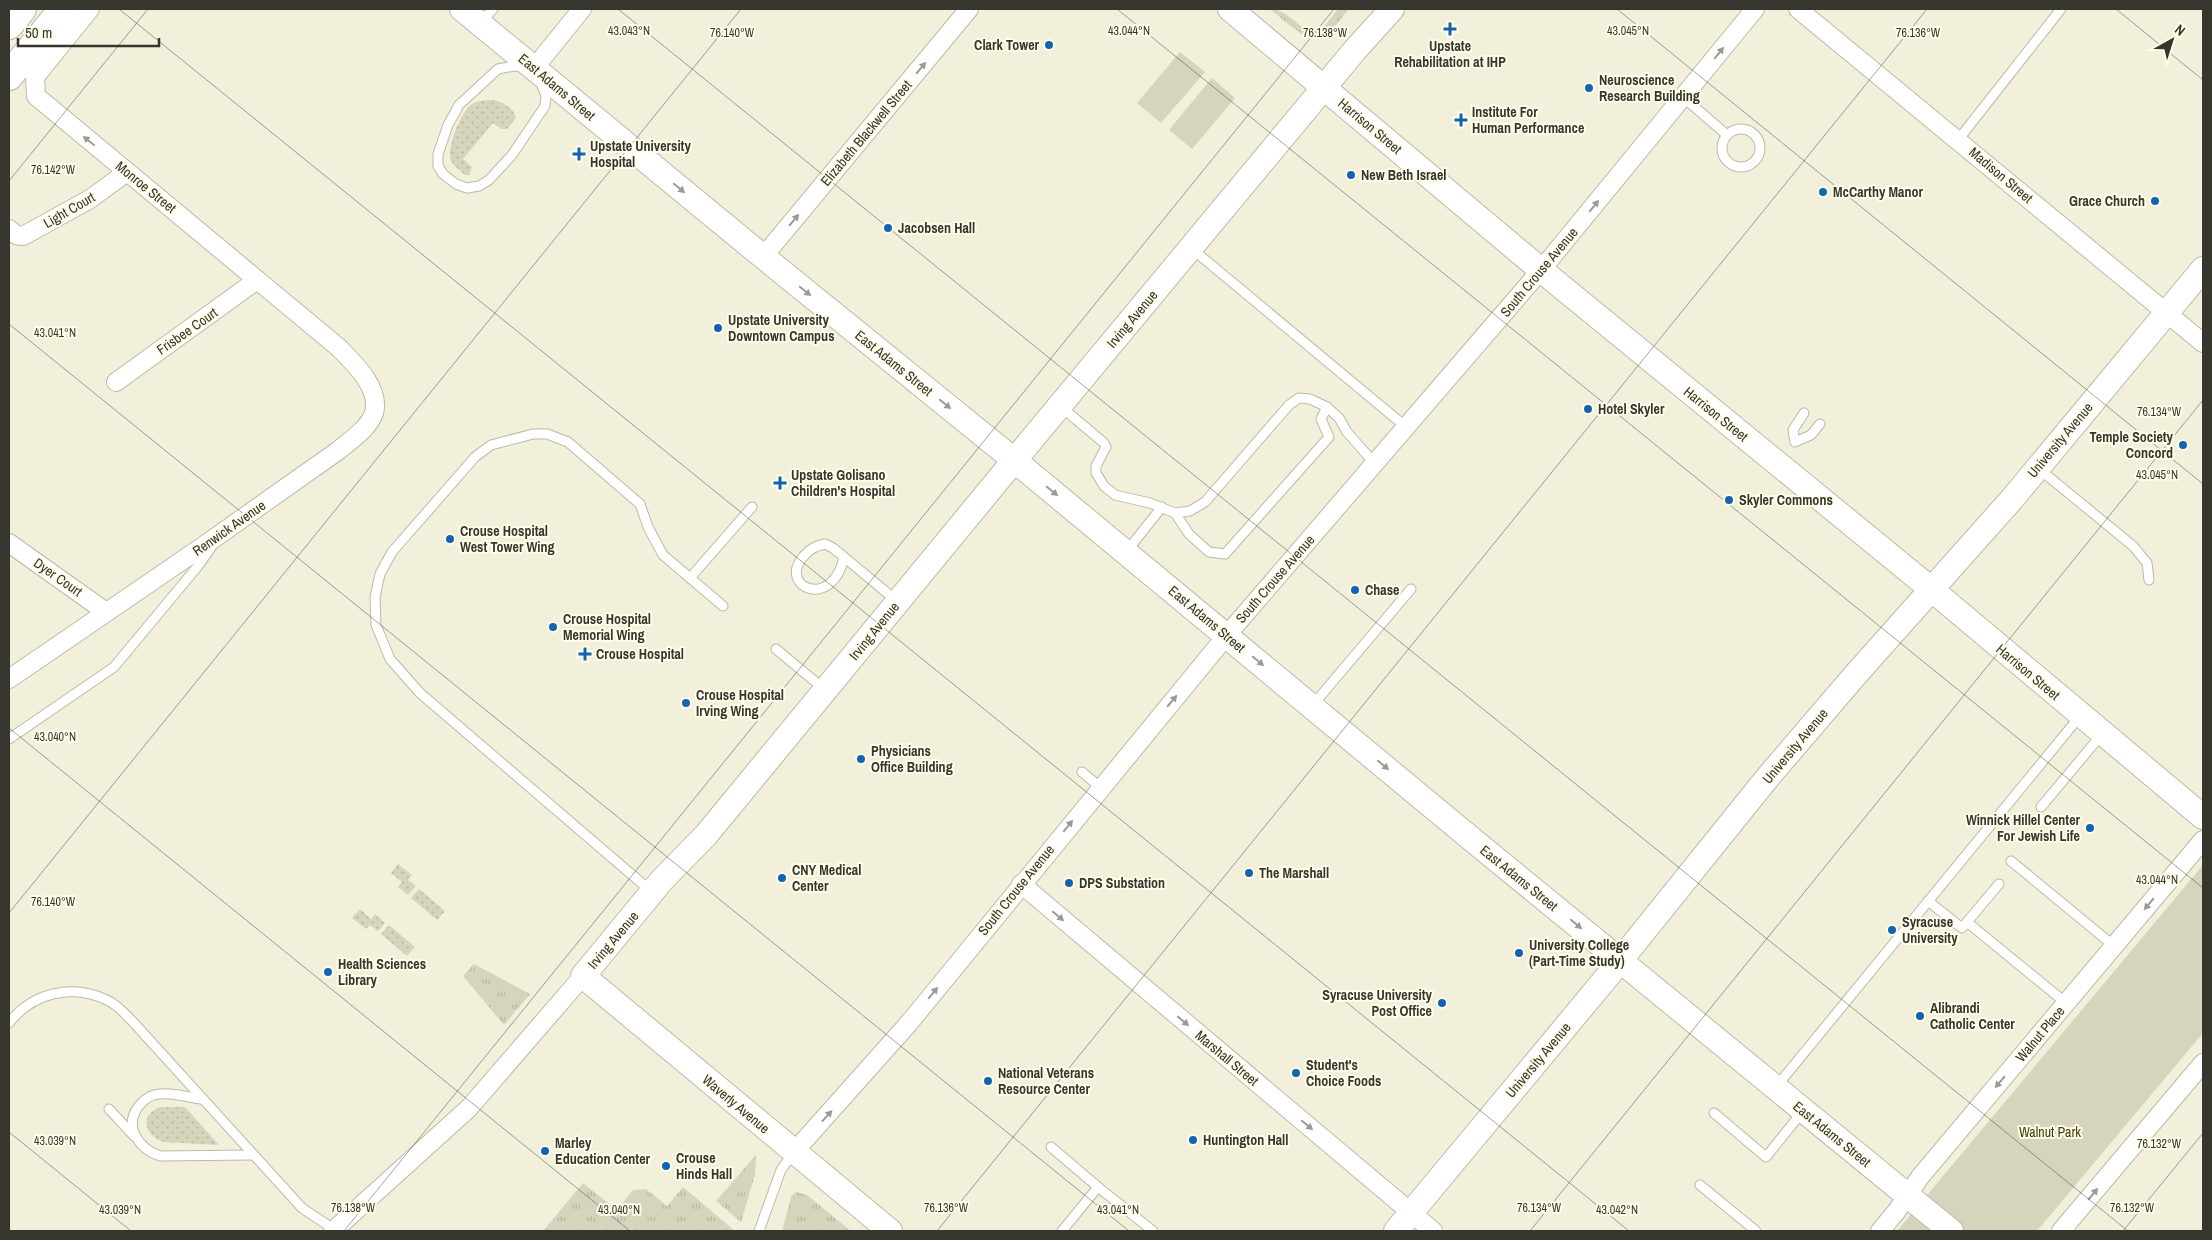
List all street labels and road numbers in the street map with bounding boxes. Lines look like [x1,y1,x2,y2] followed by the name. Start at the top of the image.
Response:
[515,50,599,124] street label: East Adams Street
[816,76,916,190] street label: Elizabeth Blackwell Street
[1334,94,1406,158] street label: Harrison Street
[1965,143,2037,207] street label: Madison Street
[112,157,180,217] street label: Monroe Street
[40,188,98,232] street label: Light Court
[1496,224,1582,320] street label: South Crouse Avenue
[1103,286,1161,352] street label: Irving Avenue
[153,303,221,359] street label: Frisbee Court
[851,326,937,400] street label: East Adams Street
[1680,383,1752,445] street label: Harrison Street
[2023,399,2097,481] street label: University Avenue
[189,496,269,560] street label: Renwick Avenue
[1232,531,1318,627] street label: South Crouse Avenue
[30,554,86,600] street label: Dyer Court
[1165,582,1249,656] street label: East Adams Street
[845,598,903,664] street label: Irving Avenue
[1992,640,2064,704] street label: Harrison Street
[1758,705,1832,787] street label: University Avenue
[974,841,1058,939] street label: South Crouse Avenue
[1476,841,1562,915] street label: East Adams Street
[584,907,642,973] street label: Irving Avenue
[2012,1002,2068,1066] street label: Walnut Place
[1501,1019,1575,1101] street label: University Avenue
[1192,1026,1262,1090] street label: Marshall Street
[699,1071,773,1137] street label: Waverly Avenue
[1789,1097,1875,1171] street label: East Adams Street

